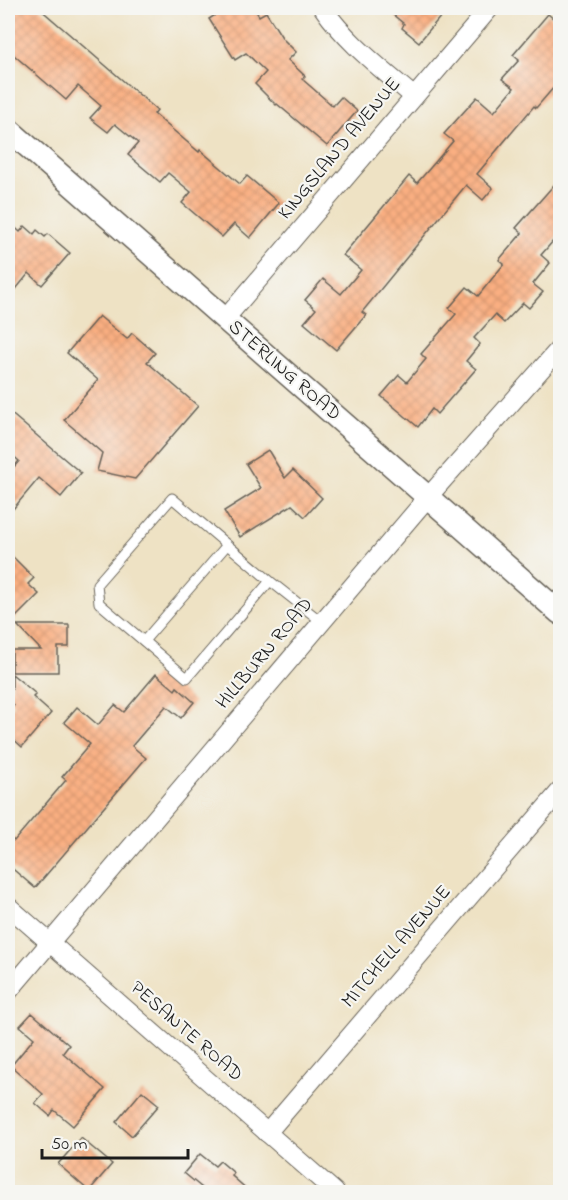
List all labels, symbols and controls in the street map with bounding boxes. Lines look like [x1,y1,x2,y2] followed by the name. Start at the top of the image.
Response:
[272,71,408,227] street label: KINGSLAND AVENUE
[221,313,347,429] street label: STERLING ROAD
[209,592,321,716] street label: HILLBURN ROAD
[335,879,459,1015] street label: MITCHELL AVENUE
[123,975,249,1089] street label: PESANTE ROAD
[42,1122,188,1160] scale bar
[51,1132,88,1158] text: 50 m

